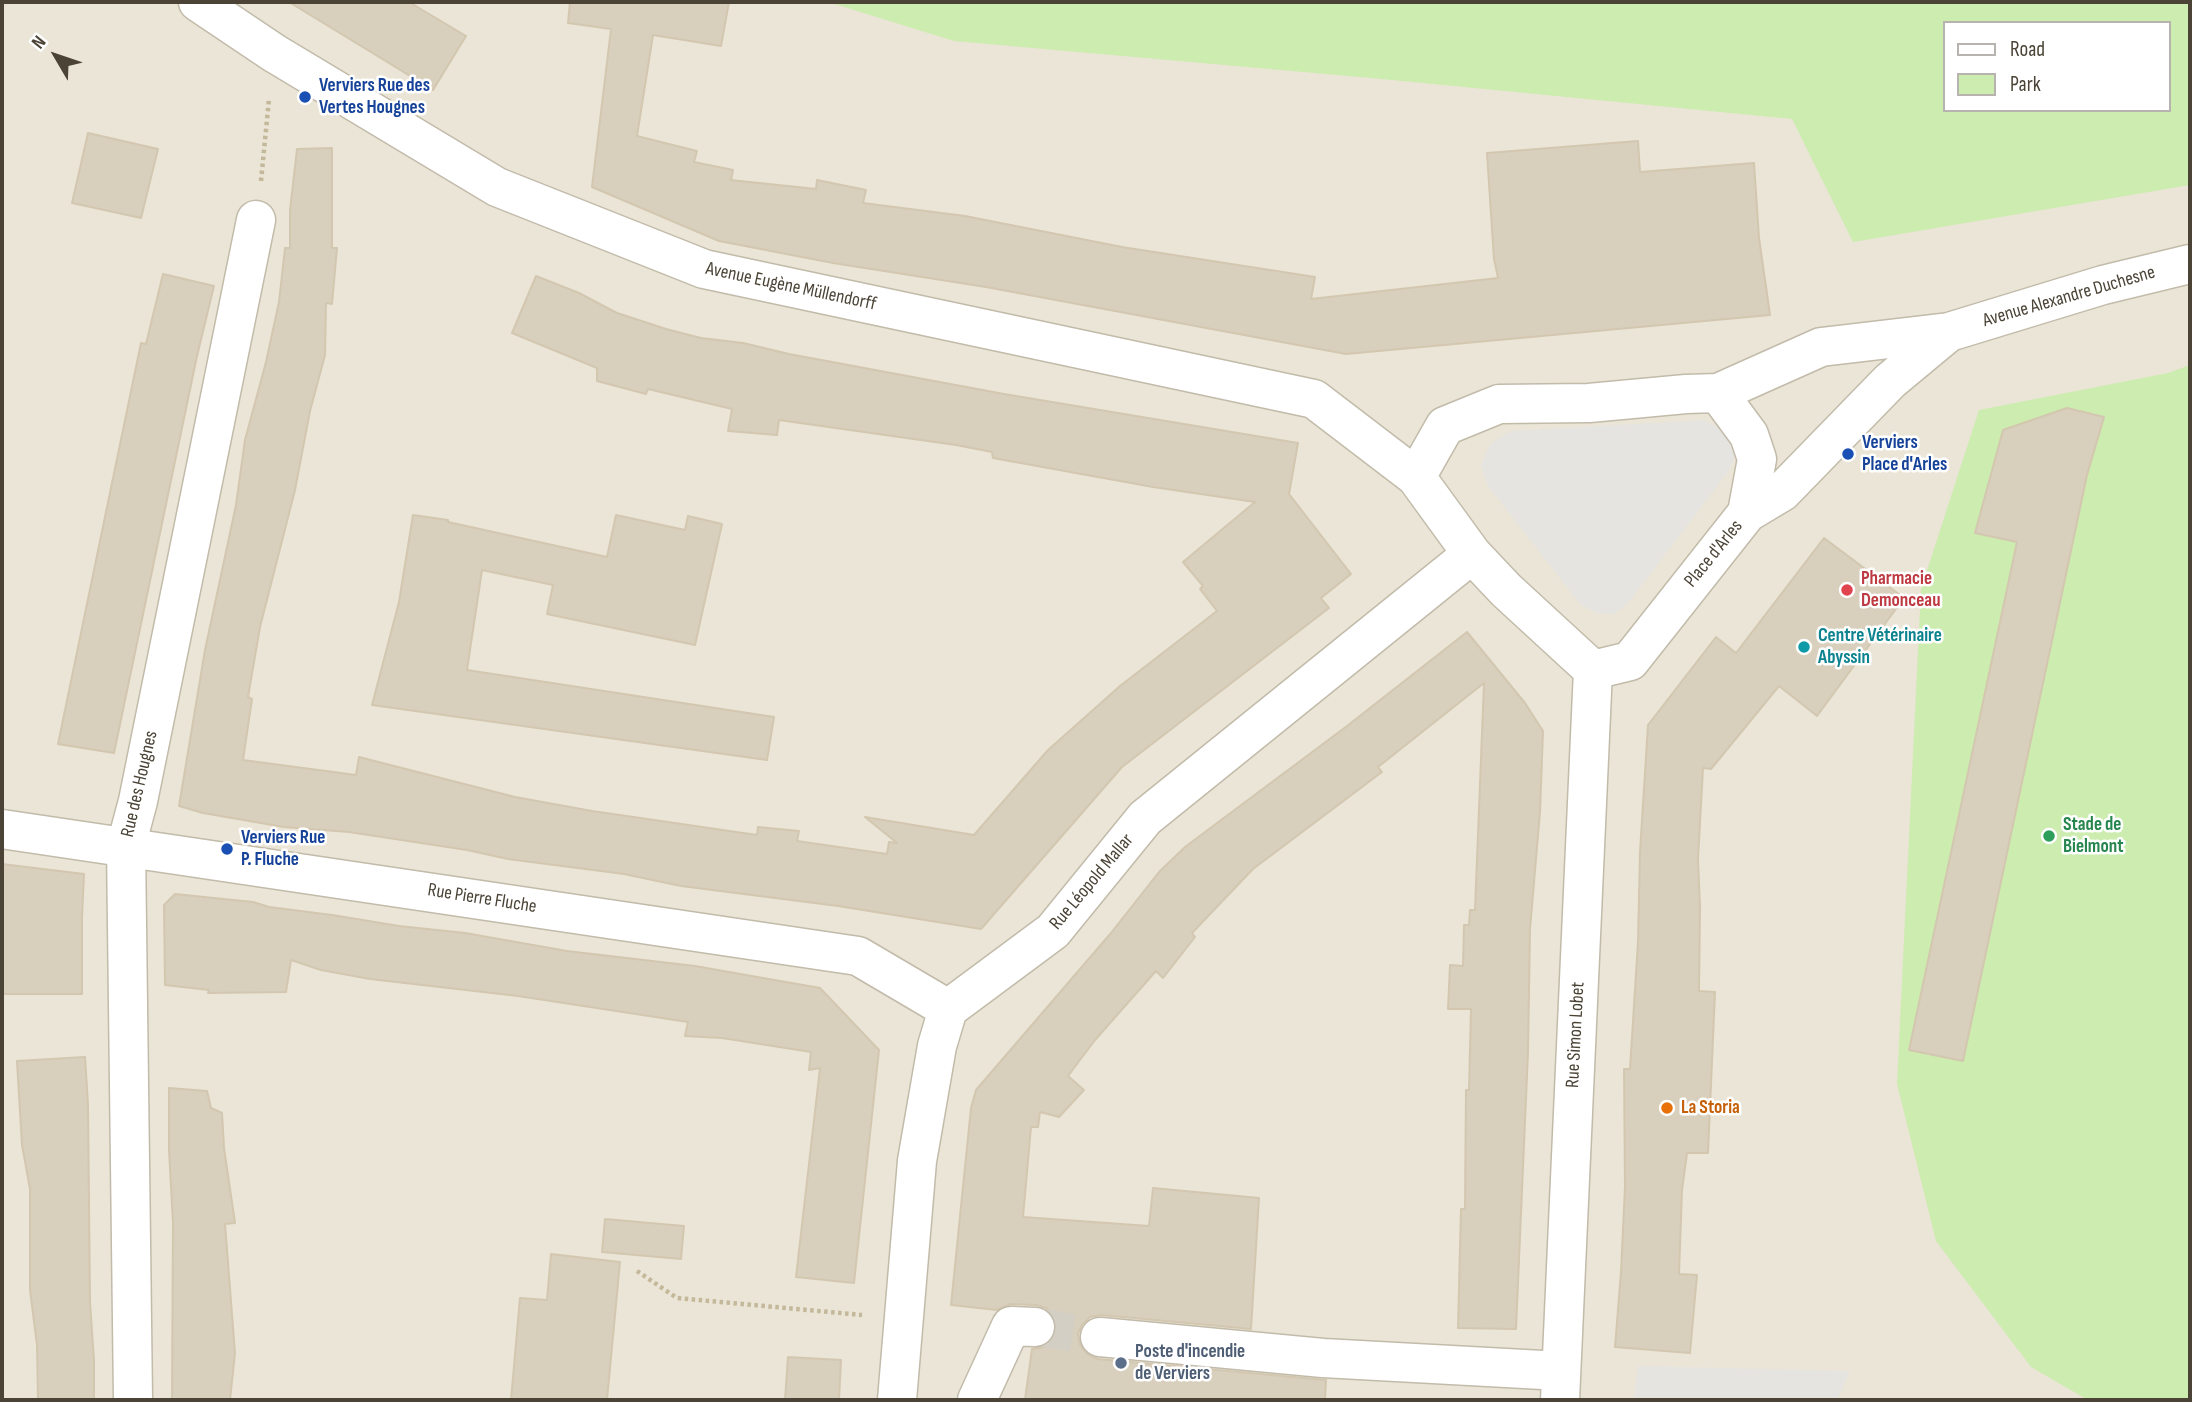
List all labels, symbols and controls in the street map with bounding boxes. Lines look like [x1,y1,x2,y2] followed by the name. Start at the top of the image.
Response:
[21,21,91,91] north arrow
[1944,21,2171,112] legend
[27,31,51,54] text: N
[2010,37,2045,62] text: Road
[2010,72,2041,97] text: Park
[319,75,430,119] place label: Verviers Rue des Vertes Hougnes
[297,89,313,105] marker: Verviers Rue des Vertes Hougnes
[704,258,878,316] street label: Avenue Eugène Müllendorff
[1980,261,2158,333] street label: Avenue Alexandre Duchesne
[1862,432,1947,476] place label: Verviers Place d'Arles
[1840,446,1856,462] marker: Verviers Place d'Arles
[1680,516,1748,592] street label: Place d'Arles
[1861,568,1940,612] place label: Pharmacie Demonceau
[1839,582,1855,598] marker: Pharmacie Demonceau
[1818,625,1942,669] place label: Centre Vétérinaire Abyssin
[1796,639,1812,655] marker: Centre Vétérinaire Abyssin
[117,729,163,839] street label: Rue des Hougnes
[2063,814,2124,858] place label: Stade de Bielmont
[241,827,325,871] place label: Verviers Rue P. Fluche
[2041,828,2057,844] marker: Stade de Bielmont
[1045,829,1139,935] street label: Rue Léopold Mallar
[219,841,235,857] marker: Verviers Rue P. Fluche
[426,879,538,919] street label: Rue Pierre Fluche
[1562,981,1590,1089] street label: Rue Simon Lobet
[1681,1097,1740,1119] place label: La Storia
[1659,1100,1675,1116] marker: La Storia
[1135,1341,1245,1385] place label: Poste d'incendie de Verviers
[1113,1355,1129,1371] marker: Poste d'incendie de Verviers

